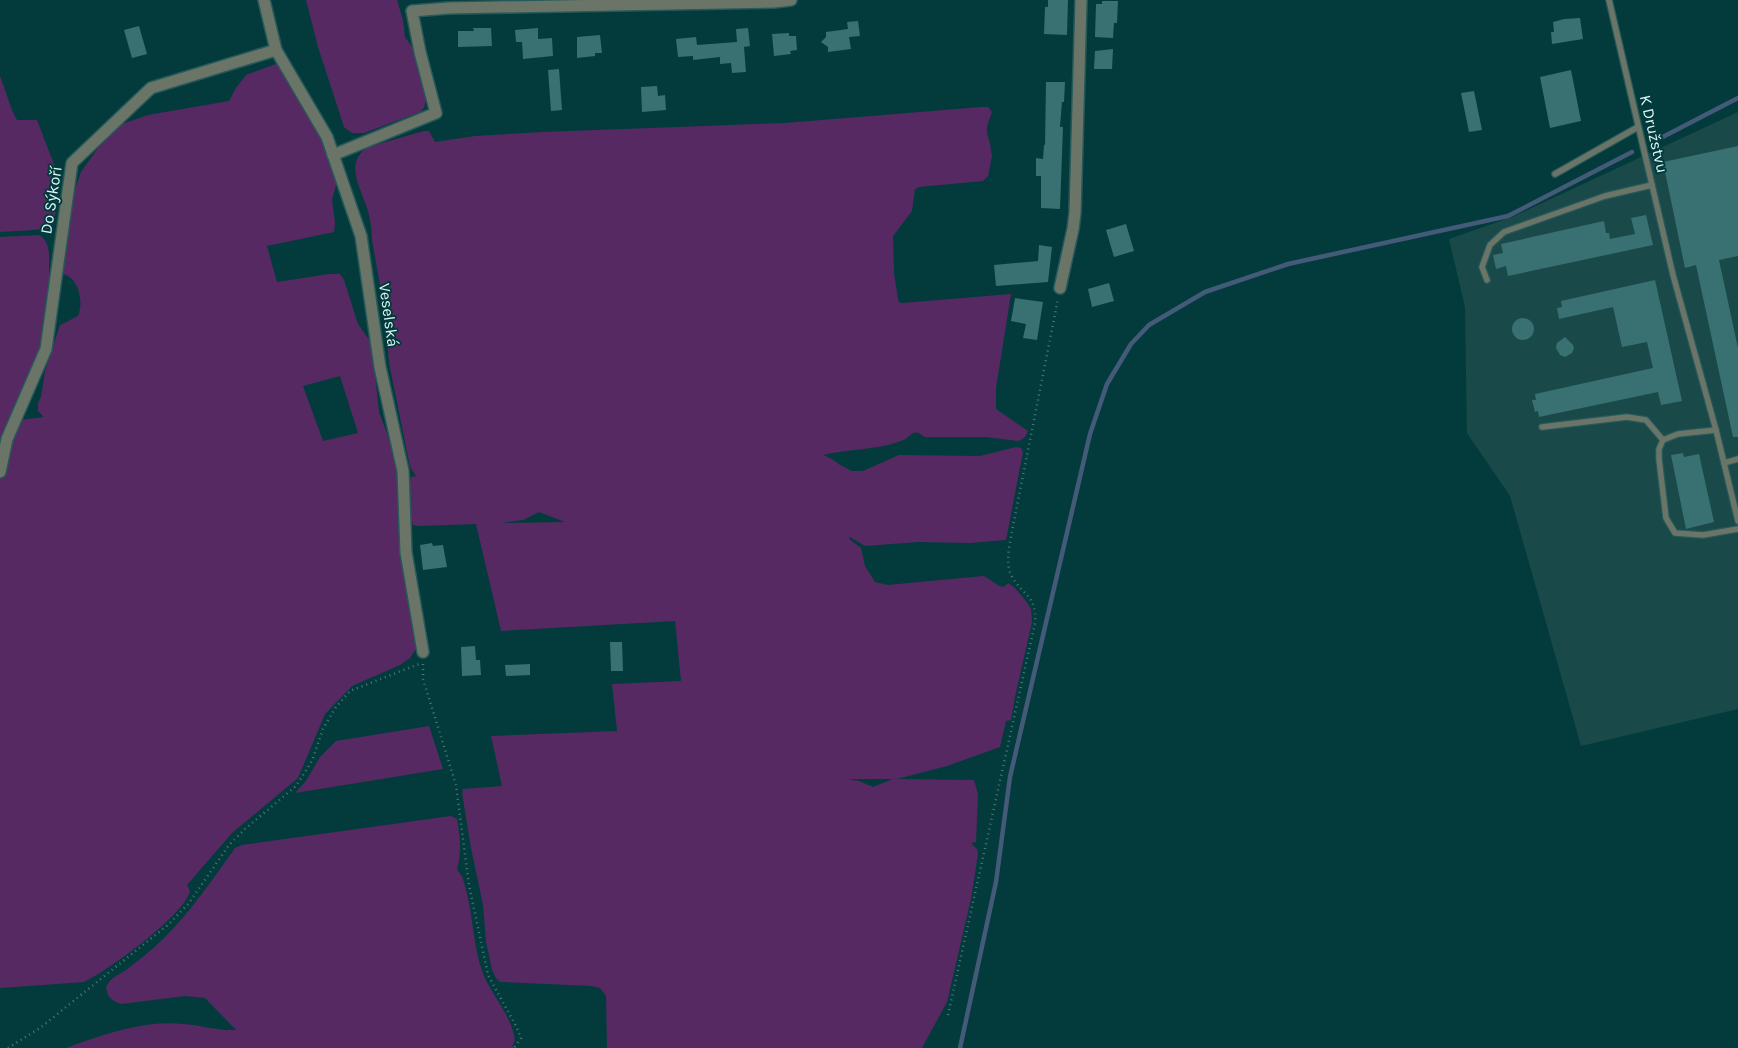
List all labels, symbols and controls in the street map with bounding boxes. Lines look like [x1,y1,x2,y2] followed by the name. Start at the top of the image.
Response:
[1636,93,1672,175] street label: K Družstvu
[36,164,66,235] street label: Do Sýkoří
[375,282,403,348] street label: Veselská

